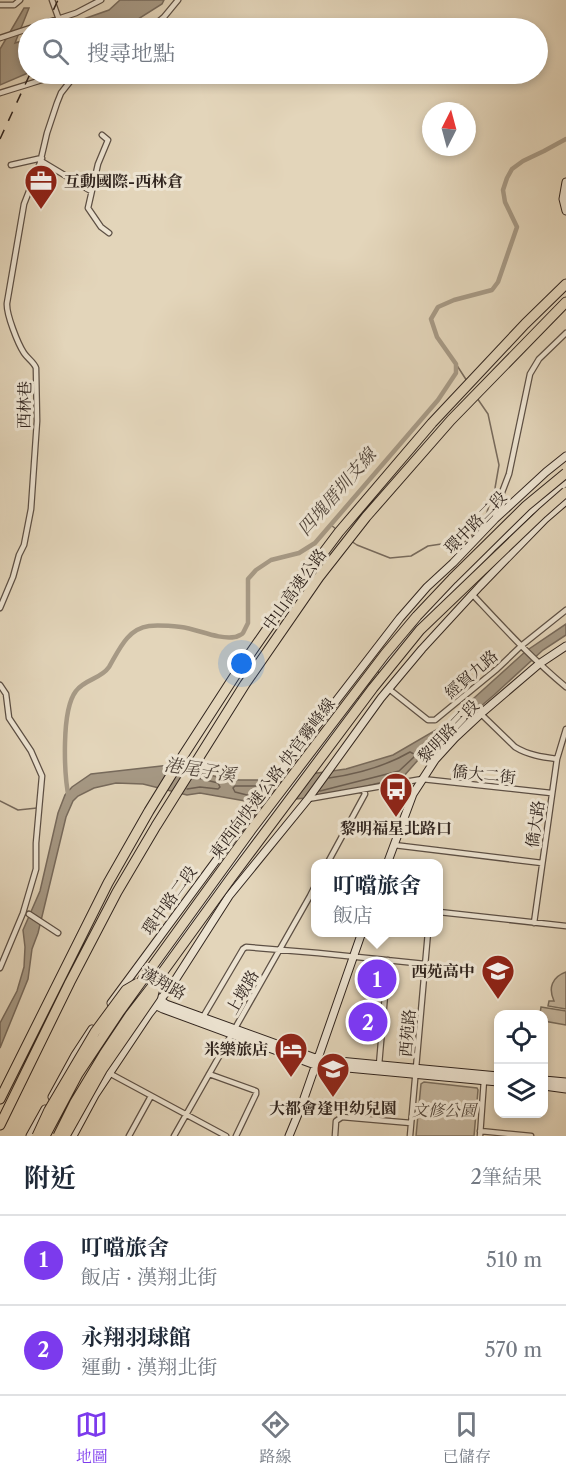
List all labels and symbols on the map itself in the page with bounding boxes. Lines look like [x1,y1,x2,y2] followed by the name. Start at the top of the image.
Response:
[422,102,476,156] north arrow
[23,163,59,210] office icon: 互動國際-西林倉
[64,171,183,191] place label: 互動國際-西林倉
[14,381,34,429] street label: 西林巷
[293,443,382,540] water label: 四塊厝圳支線
[440,487,510,557] street label: 環中路二段
[258,544,330,634] street label: 中山高速公路
[440,645,502,703] street label: 經貿九路
[227,649,256,678] your location
[205,694,339,862] street label: 東西向快速公路 快官霧峰線
[413,695,483,767] street label: 黎明路三段
[163,754,239,787] water label: 港尾子溪
[451,761,517,787] street label: 僑大二街
[378,771,414,818] bus stop icon: 黎明福星北路口
[522,799,548,849] street label: 僑大路
[340,818,452,838] place label: 黎明福星北路口
[137,862,201,938] street label: 環中路二段
[480,953,516,1000] school or university icon: 西苑高中
[358,956,397,1002] pin: 1
[411,961,475,981] place label: 西苑高中
[138,963,190,1003] street label: 漢翔路
[221,966,263,1018] street label: 上墩路
[348,1000,388,1044] pin: 2
[395,1008,419,1058] street label: 西苑路
[273,1031,309,1078] hotel icon: 米樂旅店
[204,1039,268,1059] place label: 米樂旅店
[315,1051,351,1098] school or university icon: 大都會逢甲幼兒園
[269,1098,397,1118] place label: 大都會逢甲幼兒園
[412,1100,479,1120] park label: 文修公園

